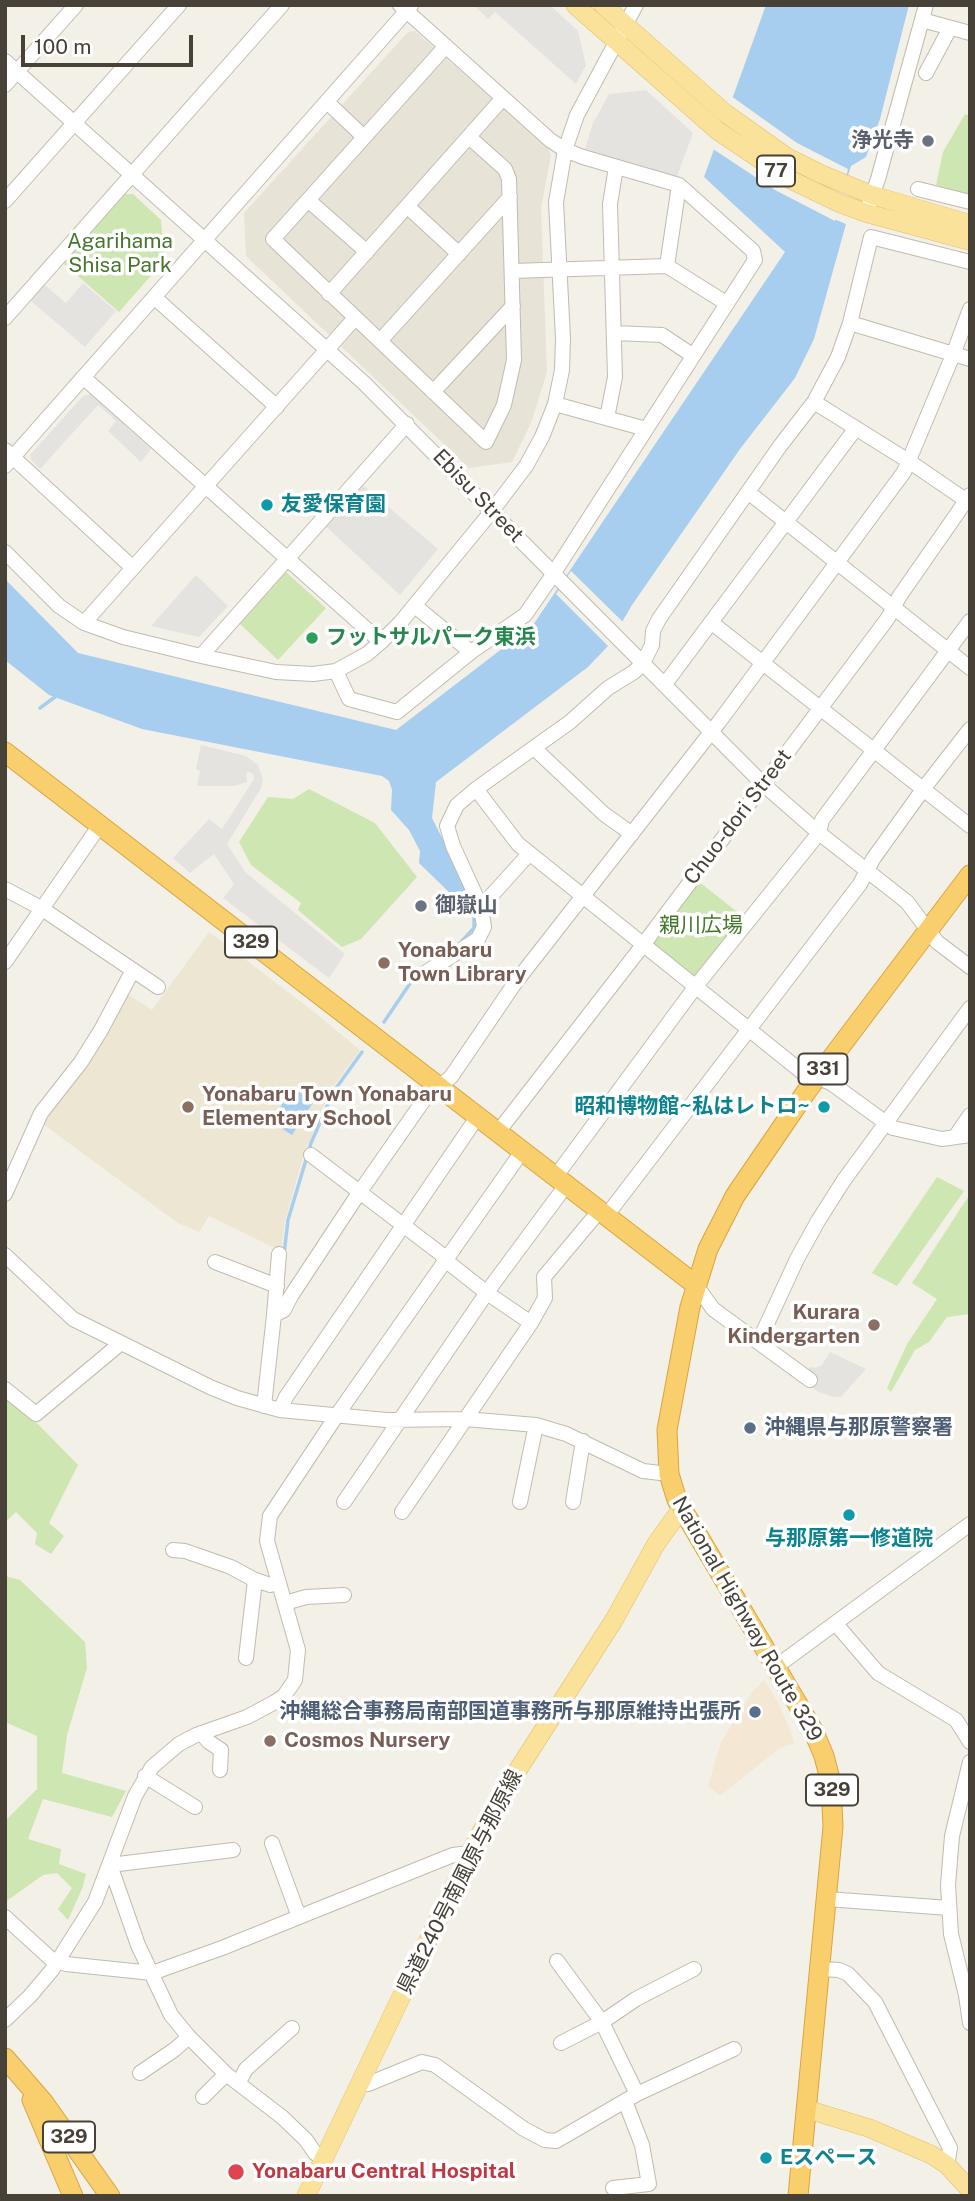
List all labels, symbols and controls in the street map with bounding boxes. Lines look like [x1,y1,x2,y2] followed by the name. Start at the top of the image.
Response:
[24,21,196,65] scale bar
[34,34,91,59] text: 100 m
[851,128,914,154] place label: 浄光寺
[920,133,936,149] marker: 浄光寺
[757,155,795,186] road number: 77
[67,229,173,279] park label: Agarihama Shisa Park
[427,444,529,548] street label: Ebisu Street
[281,492,386,518] place label: 友愛保育園
[259,497,275,513] marker: 友愛保育園
[326,625,536,651] place label: フットサルパーク東浜
[304,630,320,646] marker: フットサルパーク東浜
[679,744,797,890] street label: Chuo-dori Street
[435,893,498,919] place label: 御嶽山
[413,898,429,914] marker: 御嶽山
[659,913,743,939] park label: 親川広場
[225,926,277,958] road number: 329
[398,938,526,988] place label: Yonabaru Town Library
[376,955,392,971] marker: Yonabaru Town Library
[798,1054,848,1084] road number: 331
[202,1082,452,1132] place label: Yonabaru Town Yonabaru Elementary School
[574,1094,810,1120] place label: 昭和博物館~私はレトロ~
[180,1099,196,1115] marker: Yonabaru Town Yonabaru Elementary School
[816,1099,832,1115] marker: 昭和博物館~私はレトロ~
[727,1300,860,1350] place label: Kurara Kindergarten
[866,1317,882,1333] marker: Kurara Kindergarten
[764,1415,953,1441] place label: 沖縄県与那原警察署
[742,1420,758,1436] marker: 沖縄県与那原警察署
[666,1492,828,1746] street label: National Highway Route 329
[841,1507,857,1523] marker: 与那原第一修道院
[765,1526,933,1552] place label: 与那原第一修道院
[279,1699,741,1725] place label: 沖縄総合事務局南部国道事務所与那原維持出張所
[747,1704,763,1720] marker: 沖縄総合事務局南部国道事務所与那原維持出張所
[284,1728,450,1754] place label: Cosmos Nursery
[262,1733,278,1749] marker: Cosmos Nursery
[392,1766,528,1998] street label: 県道240号南風原与那原線
[806,1774,858,1806] road number: 329
[43,2122,95,2152] road number: 329
[780,2145,877,2171] place label: Eスペース
[758,2150,774,2166] marker: Eスペース
[252,2159,516,2185] place label: Yonabaru Central Hospital
[226,2162,246,2182] marker: Yonabaru Central Hospital

